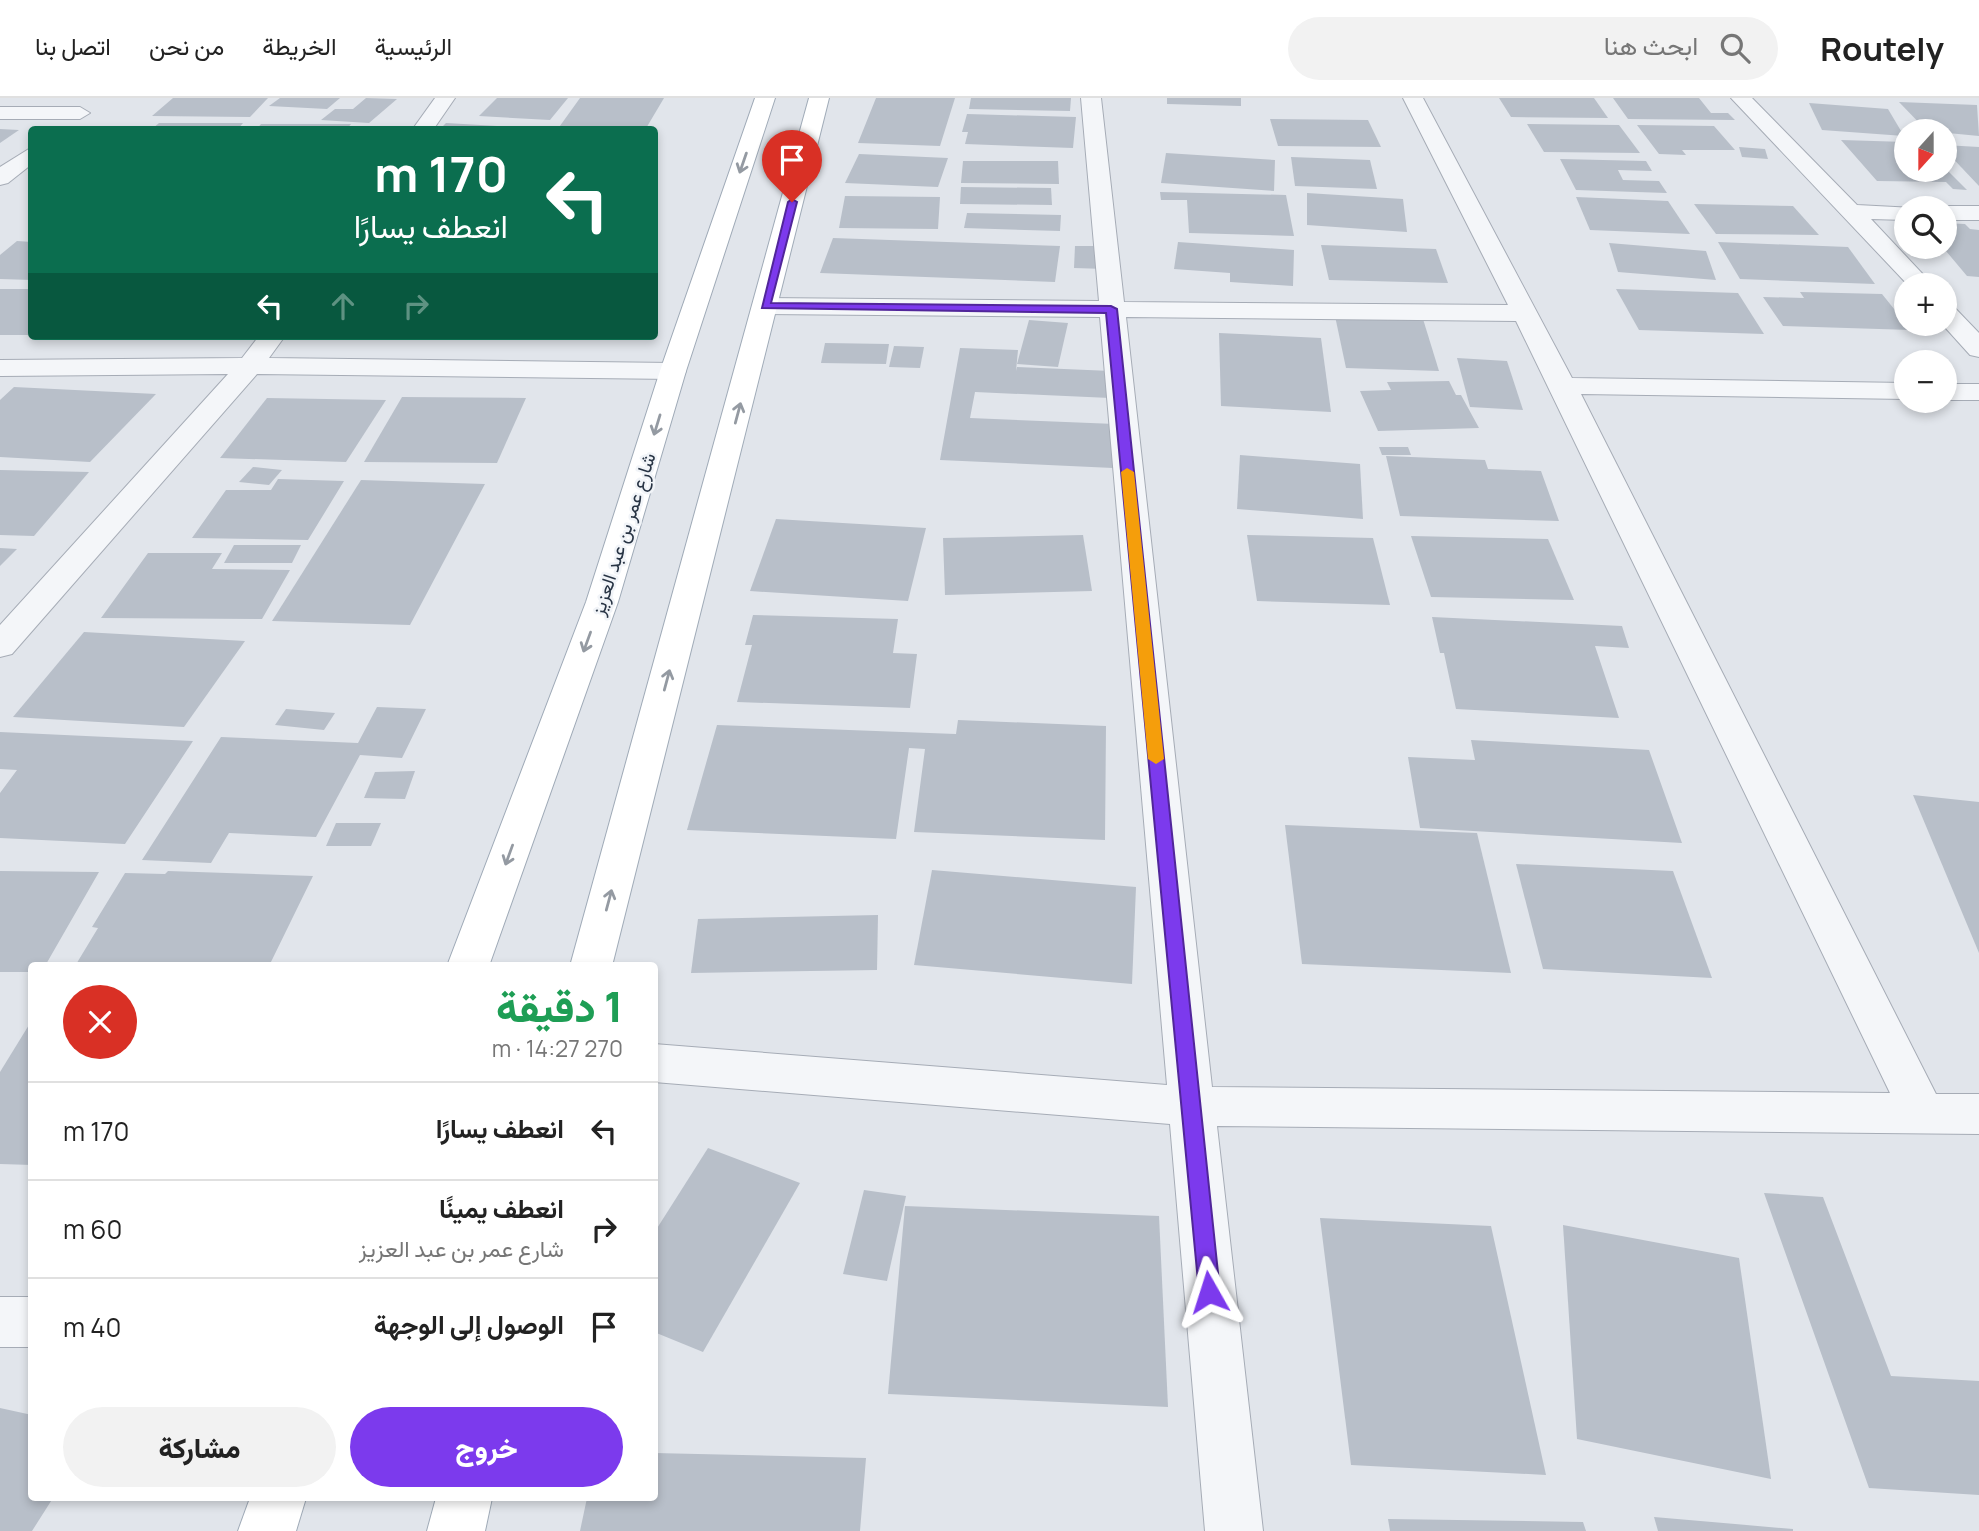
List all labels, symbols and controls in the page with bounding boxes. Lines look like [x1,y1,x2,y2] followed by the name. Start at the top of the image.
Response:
[1288,17,1778,80] search box
[1820,26,1944,71] text: Routely
[1604,27,1698,63] text: ابحث هنا
[35,29,111,62] text: اتصل بنا
[149,29,224,62] text: من نحن
[262,29,337,62] text: الخريطة
[375,29,452,62] text: الرئيسية
[1716,29,1754,67] icon: search
[1894,119,1956,182] north arrow
[1894,119,1957,413] map controls
[762,130,822,202] pin
[374,140,508,207] text: 170 m
[773,141,811,179] icon: arrive
[736,151,748,173] one-way arrow
[532,154,623,245] icon: left
[1894,196,1957,259] button: search
[354,204,508,248] text: انعطف يسارًا
[1894,273,1957,336] button: +
[251,287,289,325] icon: left
[324,287,362,325] icon: ahead
[397,287,435,325] icon: right
[1894,350,1957,413] button: −
[732,402,745,425] one-way arrow
[649,414,662,436] one-way arrow
[584,449,662,620] street label: شارع عمر بن عبد العزيز
[580,631,593,653] one-way arrow
[661,669,674,692] one-way arrow
[502,844,514,866] one-way arrow
[603,889,616,911] one-way arrow
[496,977,623,1035] text: 1 دقيقة
[63,985,137,1059] button: close
[492,1032,623,1064] text: 270 m · 14:27
[436,1110,564,1146] text: انعطف يسارًا
[585,1112,623,1150] icon: left
[63,1113,129,1149] text: 170 m
[439,1190,564,1226] text: انعطف يمينًا
[585,1210,623,1248] icon: right
[63,1211,122,1247] text: 60 m
[359,1232,564,1264] text: شارع عمر بن عبد العزيز
[1172,1255,1246,1329] position arrow
[374,1306,564,1342] text: الوصول إلى الوجهة
[585,1308,623,1346] icon: arrive
[63,1309,121,1345] text: 40 m
[63,1407,336,1487] button: مشاركة
[350,1407,623,1487] button: خروج

